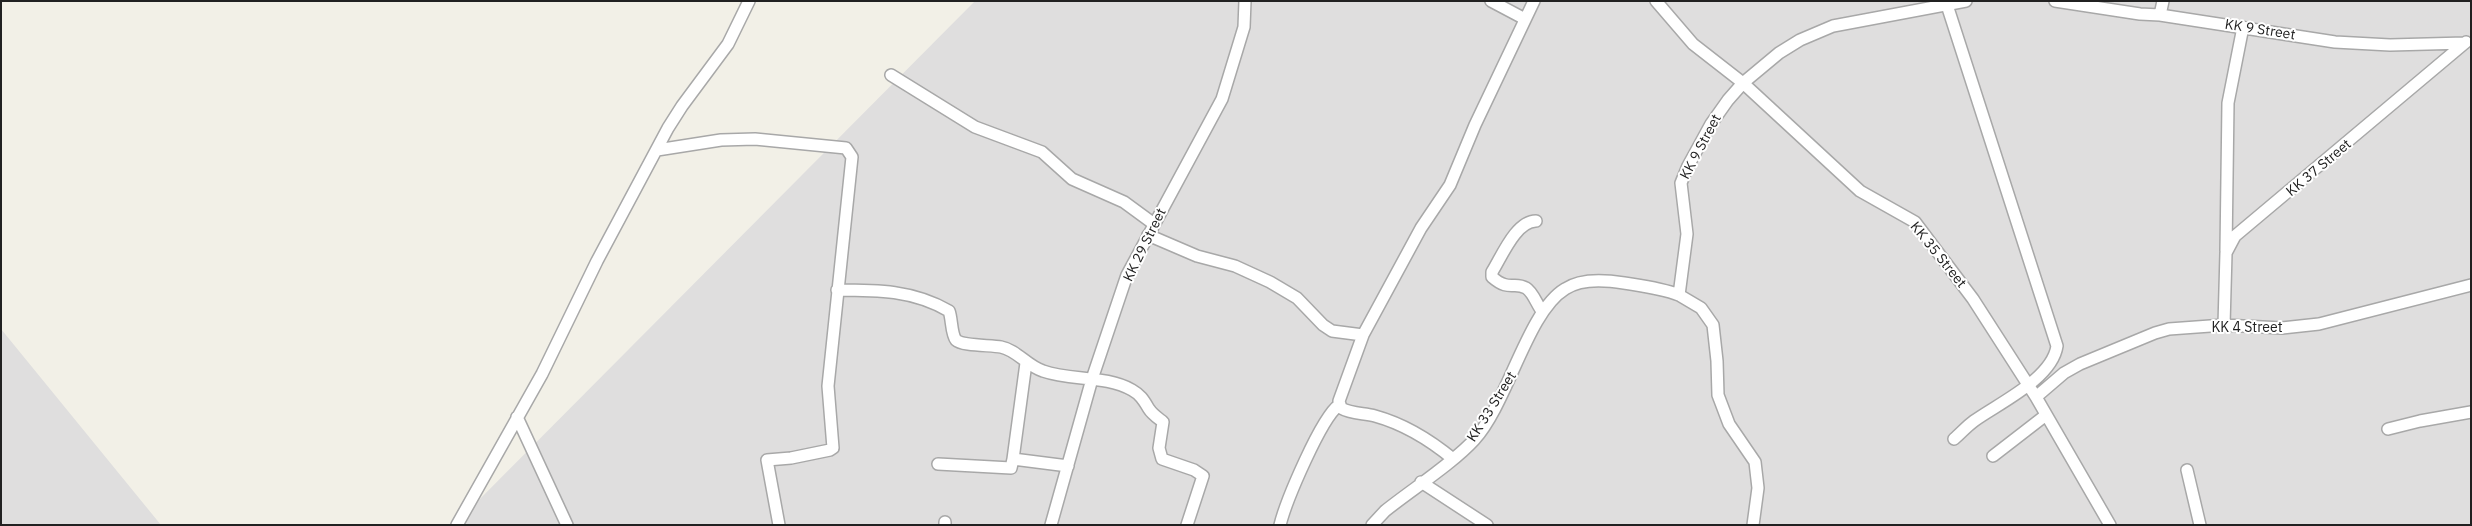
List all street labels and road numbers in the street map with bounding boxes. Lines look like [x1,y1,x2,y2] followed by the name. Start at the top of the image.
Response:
[2224,16,2296,44] street label: KK 9 Street
[1677,112,1725,182] street label: KK 9 Street
[2283,136,2355,200] street label: KK 37 Street
[1120,206,1170,284] street label: KK 29 Street
[1906,219,1970,291] street label: KK 35 Street
[2211,320,2283,336] street label: KK 4 Street
[1464,369,1520,445] street label: KK 33 Street

